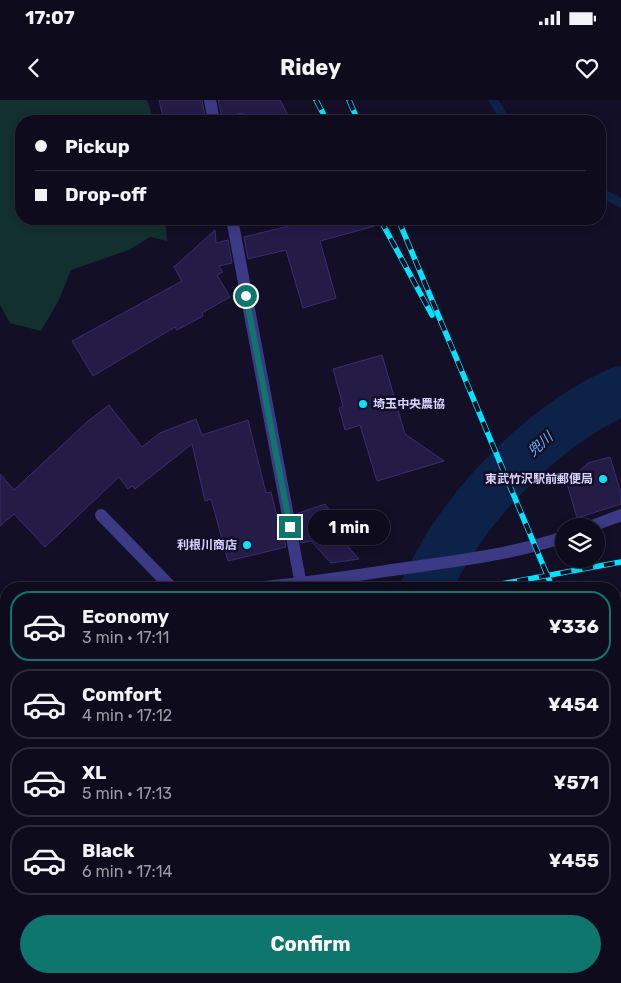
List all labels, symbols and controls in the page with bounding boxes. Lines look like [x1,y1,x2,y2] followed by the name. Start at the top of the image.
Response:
[25,6,75,29] text: 17:07
[20,54,48,82] icon: back
[280,54,341,81] text: Ridey
[573,54,601,82] icon: heart
[65,135,130,158] text: Pickup
[65,183,147,206] text: Drop-off
[235,285,257,307] route start
[373,397,445,411] place label: 埼玉中央農協
[357,398,369,410] marker: 埼玉中央農協
[524,427,558,460] water label: 兜川
[485,472,593,486] place label: 東武竹沢駅前郵便局
[597,473,609,485] marker: 東武竹沢駅前郵便局
[308,510,390,544] callout: 1 min
[279,516,301,538] route end
[329,518,369,537] text: 1 min
[555,518,605,568] map controls
[555,518,605,568] button: layers
[177,538,237,552] place label: 利根川商店
[241,539,253,551] marker: 利根川商店
[22,604,67,649] icon: car
[82,605,169,628] text: Economy
[548,615,599,638] text: ¥336
[82,628,169,647] text: 3 min · 17:11
[22,682,67,727] icon: car
[82,683,162,706] text: Comfort
[548,693,599,716] text: ¥454
[82,706,172,725] text: 4 min · 17:12
[22,760,67,805] icon: car
[82,761,106,784] text: XL
[553,771,599,794] text: ¥571
[82,784,172,803] text: 5 min · 17:13
[22,838,67,883] icon: car
[82,839,134,862] text: Black
[548,849,599,872] text: ¥455
[82,862,172,881] text: 6 min · 17:14
[20,915,601,973] button: Confirm

